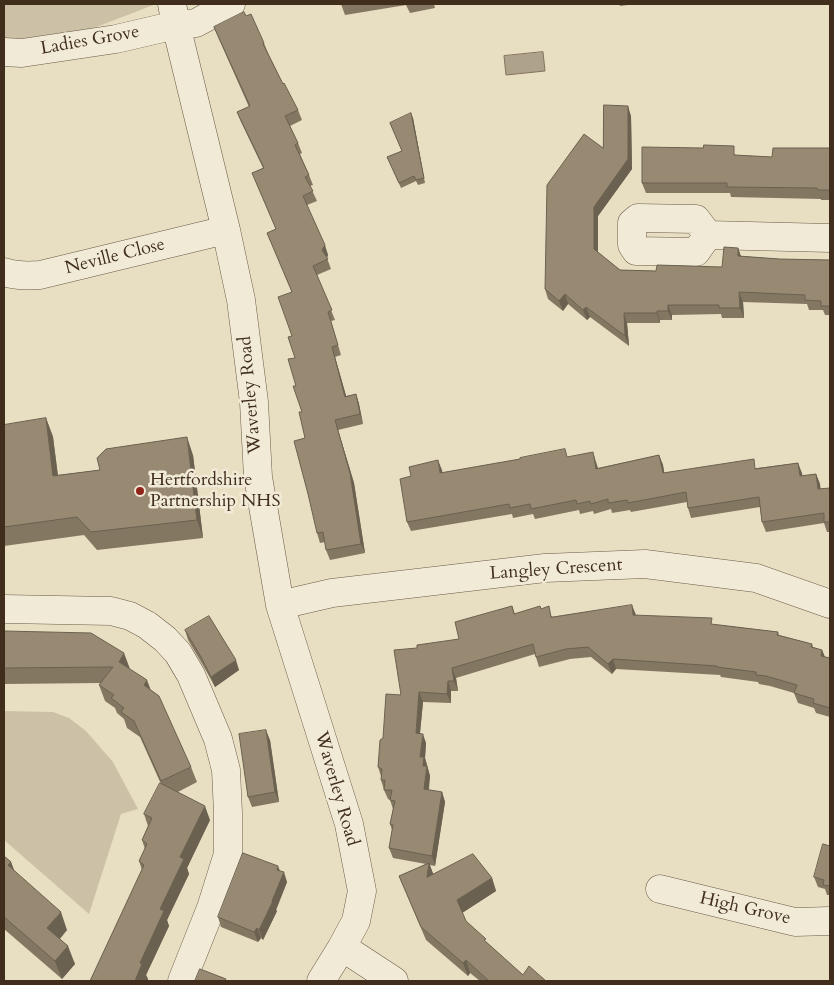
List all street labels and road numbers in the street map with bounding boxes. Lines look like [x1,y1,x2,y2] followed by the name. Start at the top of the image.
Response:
[39,22,141,60] street label: Ladies Grove
[63,234,167,280] street label: Neville Close
[235,335,267,455] street label: Waverley Road
[489,555,623,585] street label: Langley Crescent
[309,729,363,849] street label: Waverley Road
[697,888,793,930] street label: High Grove

